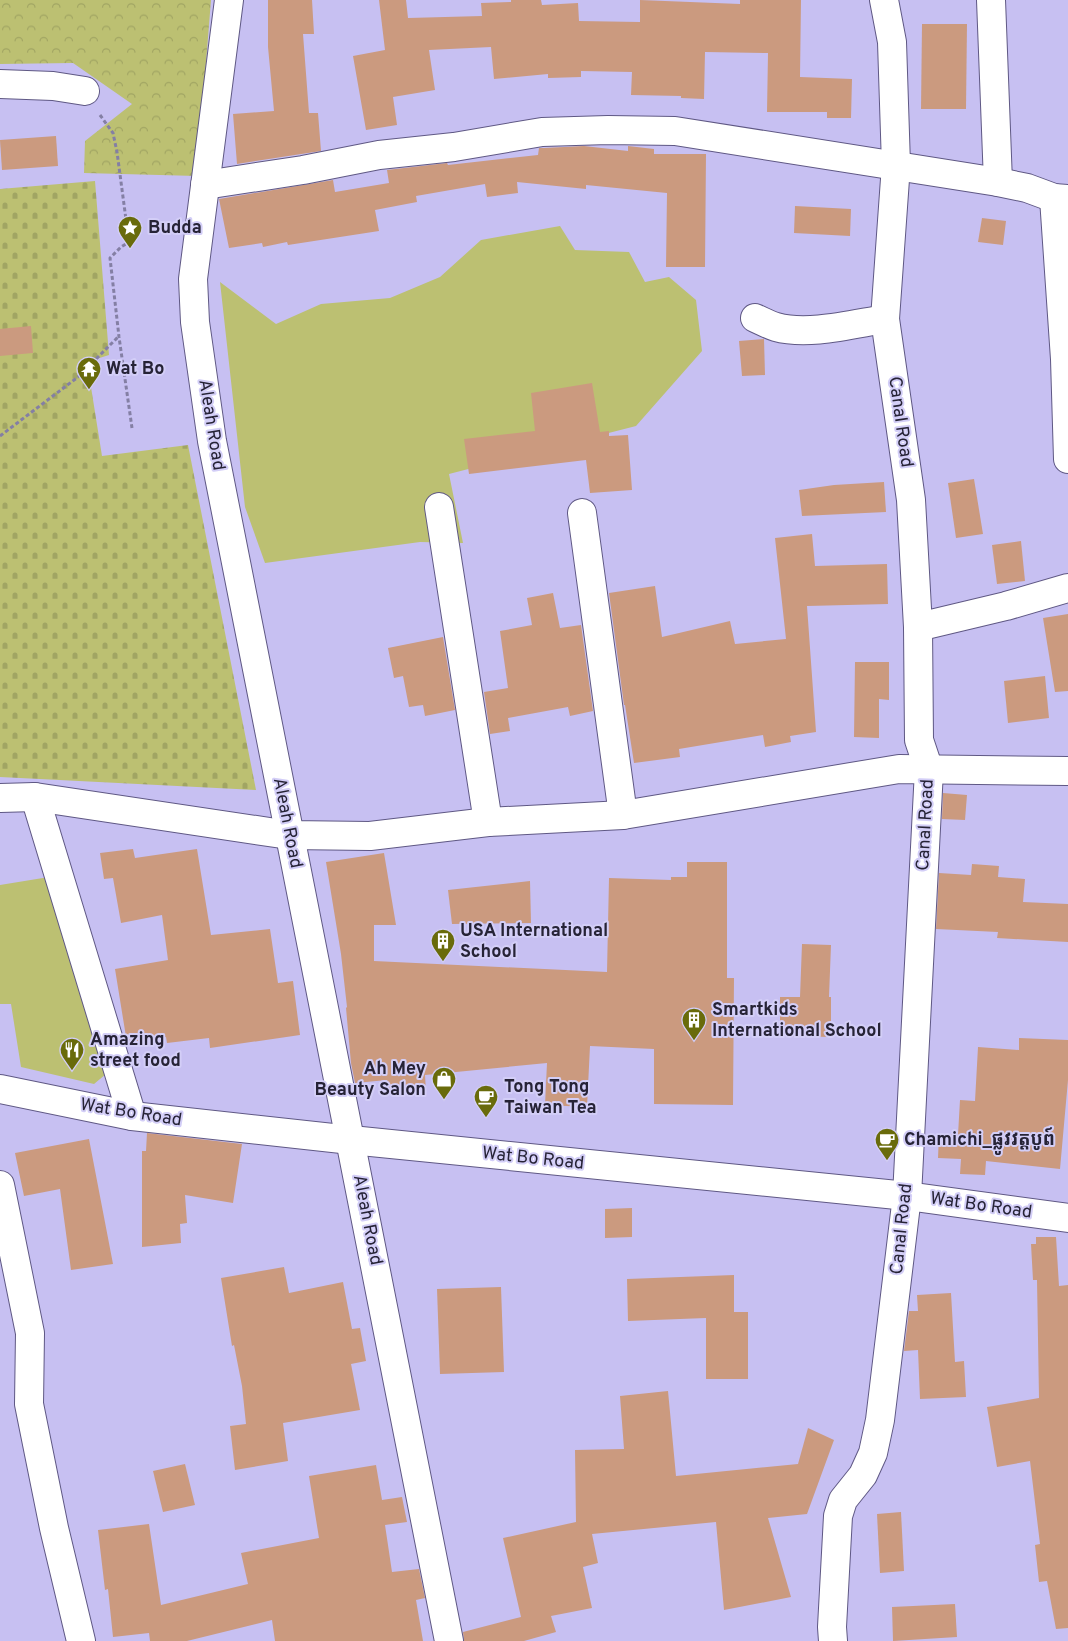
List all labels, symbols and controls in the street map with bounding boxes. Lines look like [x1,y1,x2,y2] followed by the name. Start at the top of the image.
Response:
[117,215,143,249] place icon: Budda
[148,217,202,240] place label: Budda
[76,356,102,390] temple icon: Wat Bo
[106,358,165,381] place label: Wat Bo
[882,375,918,469] street label: Canal Road
[192,378,230,472] street label: Aleah Road
[267,776,307,870] street label: Aleah Road
[912,779,940,871] street label: Canal Road
[460,920,608,964] place label: USA International School
[430,928,456,962] building icon: USA International School
[712,999,882,1043] place label: Smartkids International School
[681,1007,707,1041] building icon: Smartkids International School
[90,1029,181,1073] place label: Amazing street food
[59,1037,85,1071] restaurant icon: Amazing street food
[314,1058,426,1102] place label: Ah Mey Beauty Salon
[431,1066,457,1100] shop icon: Ah Mey Beauty Salon
[504,1076,597,1120] place label: Tong Tong Taiwan Tea
[473,1084,499,1118] cafe icon: Tong Tong Taiwan Tea
[78,1094,184,1132] street label: Wat Bo Road
[874,1127,900,1161] cafe icon: Chamichi_ផ្លូវវត្តបូព៍
[904,1127,1055,1155] place label: Chamichi_ផ្លូវវត្តបូព៍
[481,1142,585,1176] street label: Wat Bo Road
[347,1173,387,1267] street label: Aleah Road
[886,1182,918,1276] street label: Canal Road
[928,1187,1034,1225] street label: Wat Bo Road

